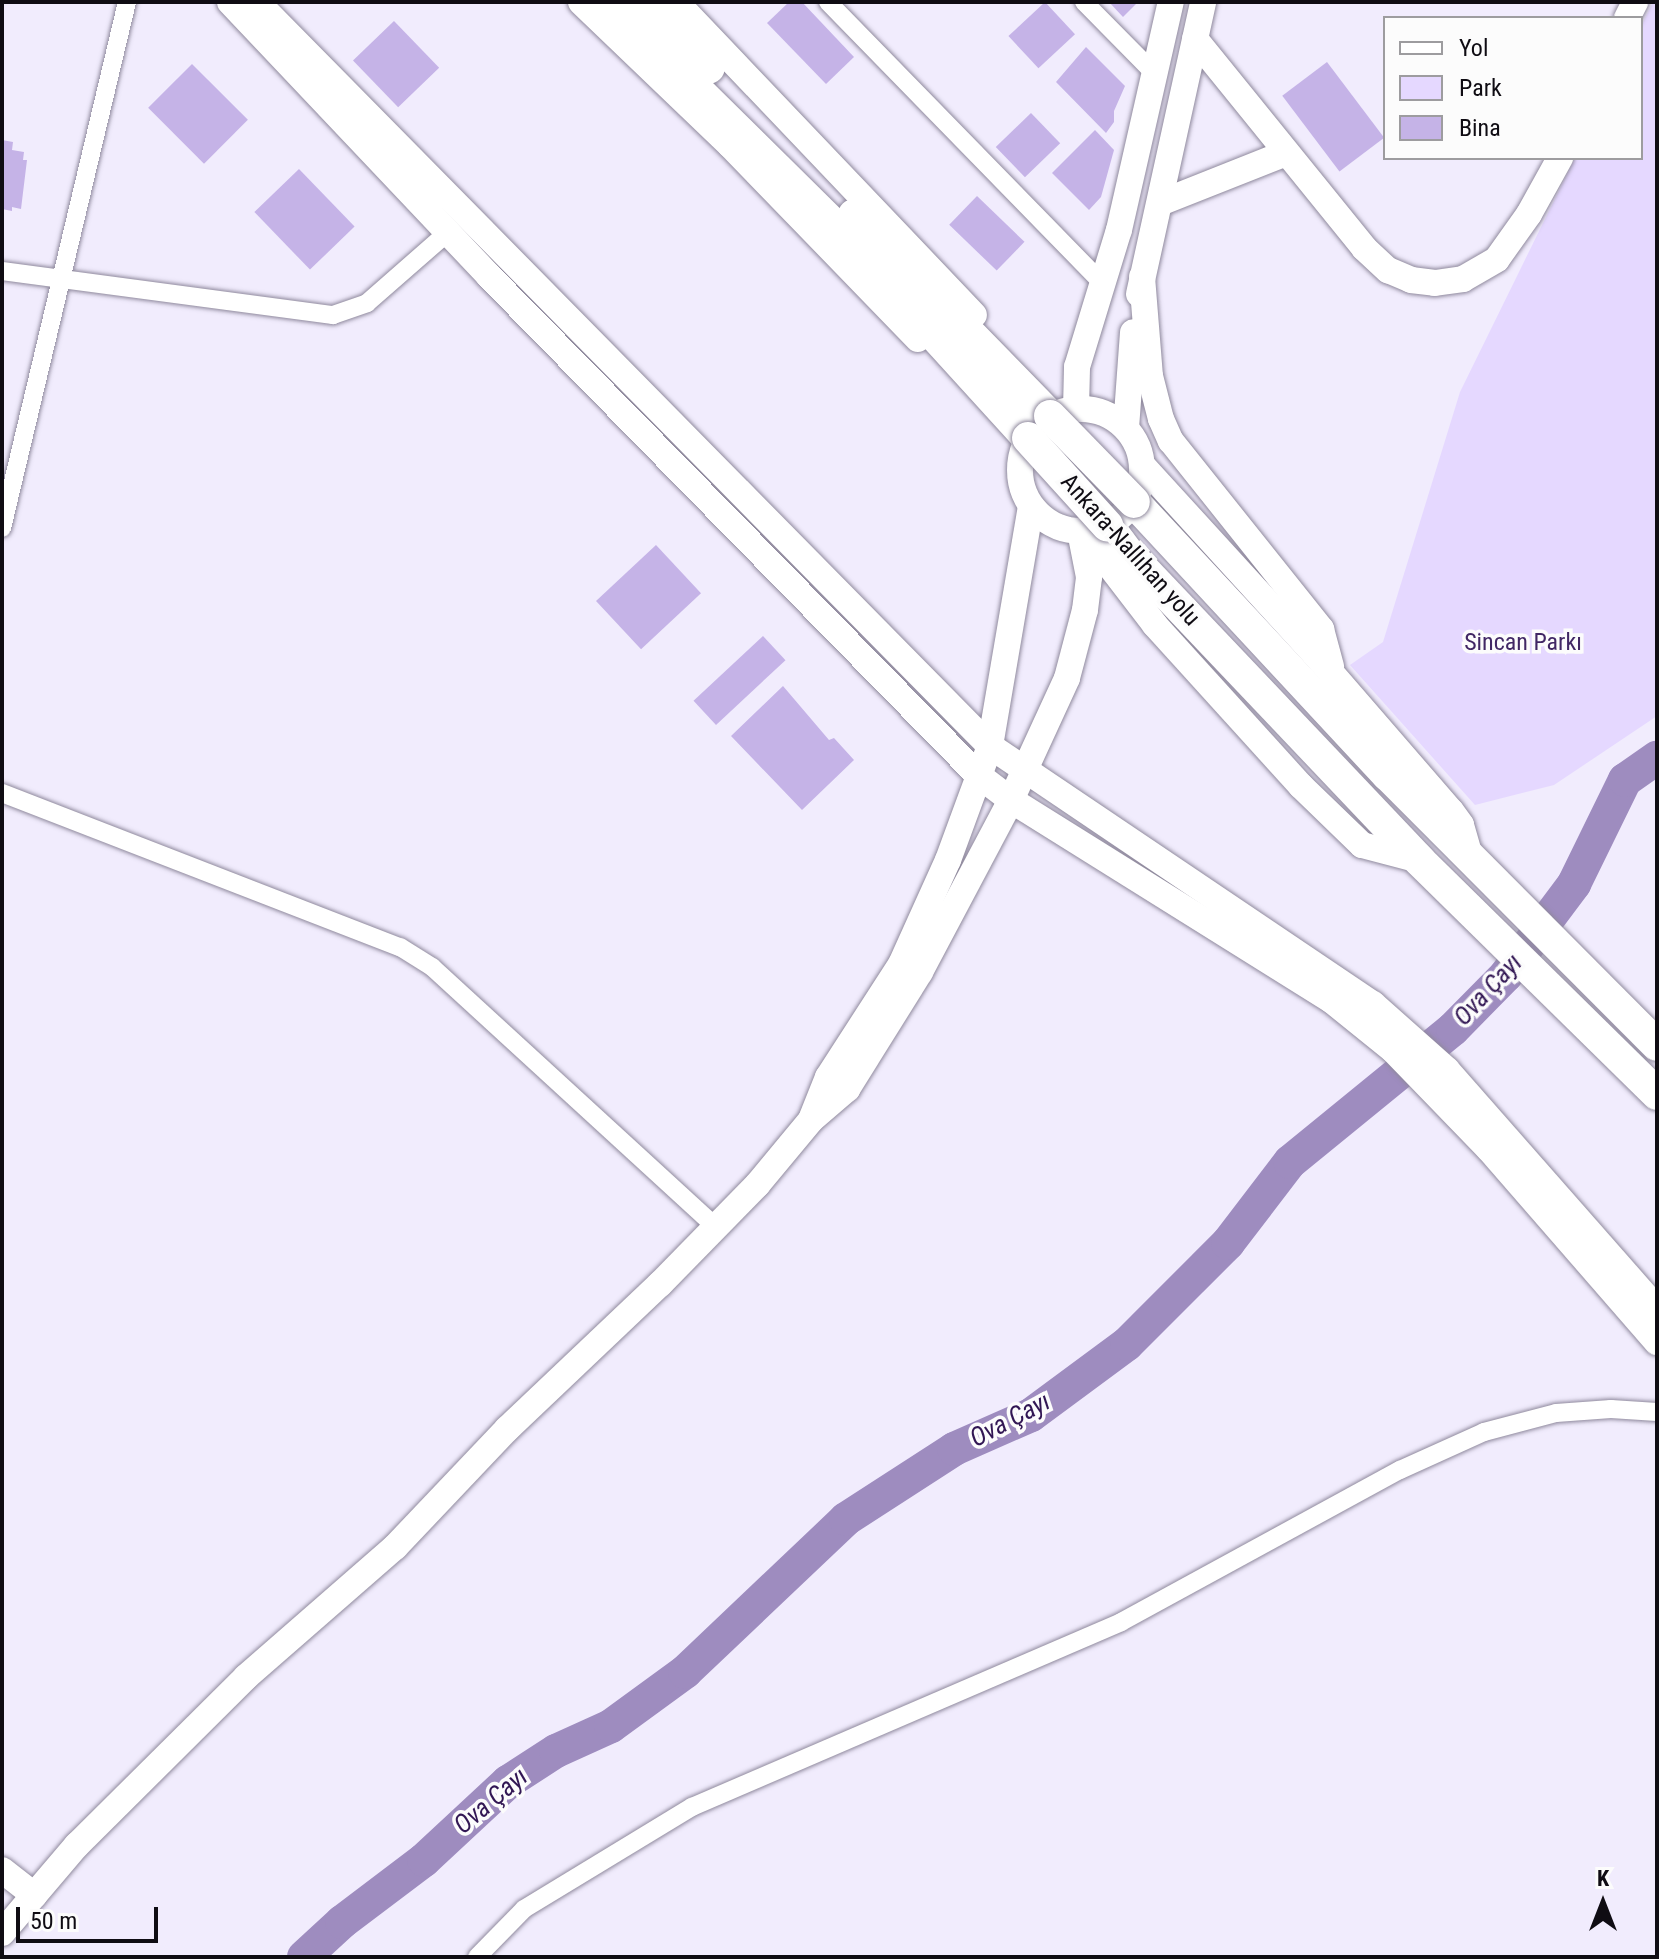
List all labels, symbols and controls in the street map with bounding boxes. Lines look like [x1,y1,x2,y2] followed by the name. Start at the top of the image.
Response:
[1383,16,1643,160] legend
[1459,34,1488,62] text: Yol
[1459,74,1502,102] text: Park
[1459,114,1501,142] text: Bina
[1054,468,1206,632] street label: Ankara-Nallıhan yolu
[1464,629,1582,657] park label: Sincan Parkı
[1447,948,1529,1032] water label: Ova Çayı
[965,1386,1055,1454] water label: Ova Çayı
[448,1761,534,1841] water label: Ova Çayı
[1563,1863,1643,1943] north arrow
[1597,1866,1609,1891] text: K
[20,1891,162,1941] scale bar
[30,1907,77,1935] text: 50 m

